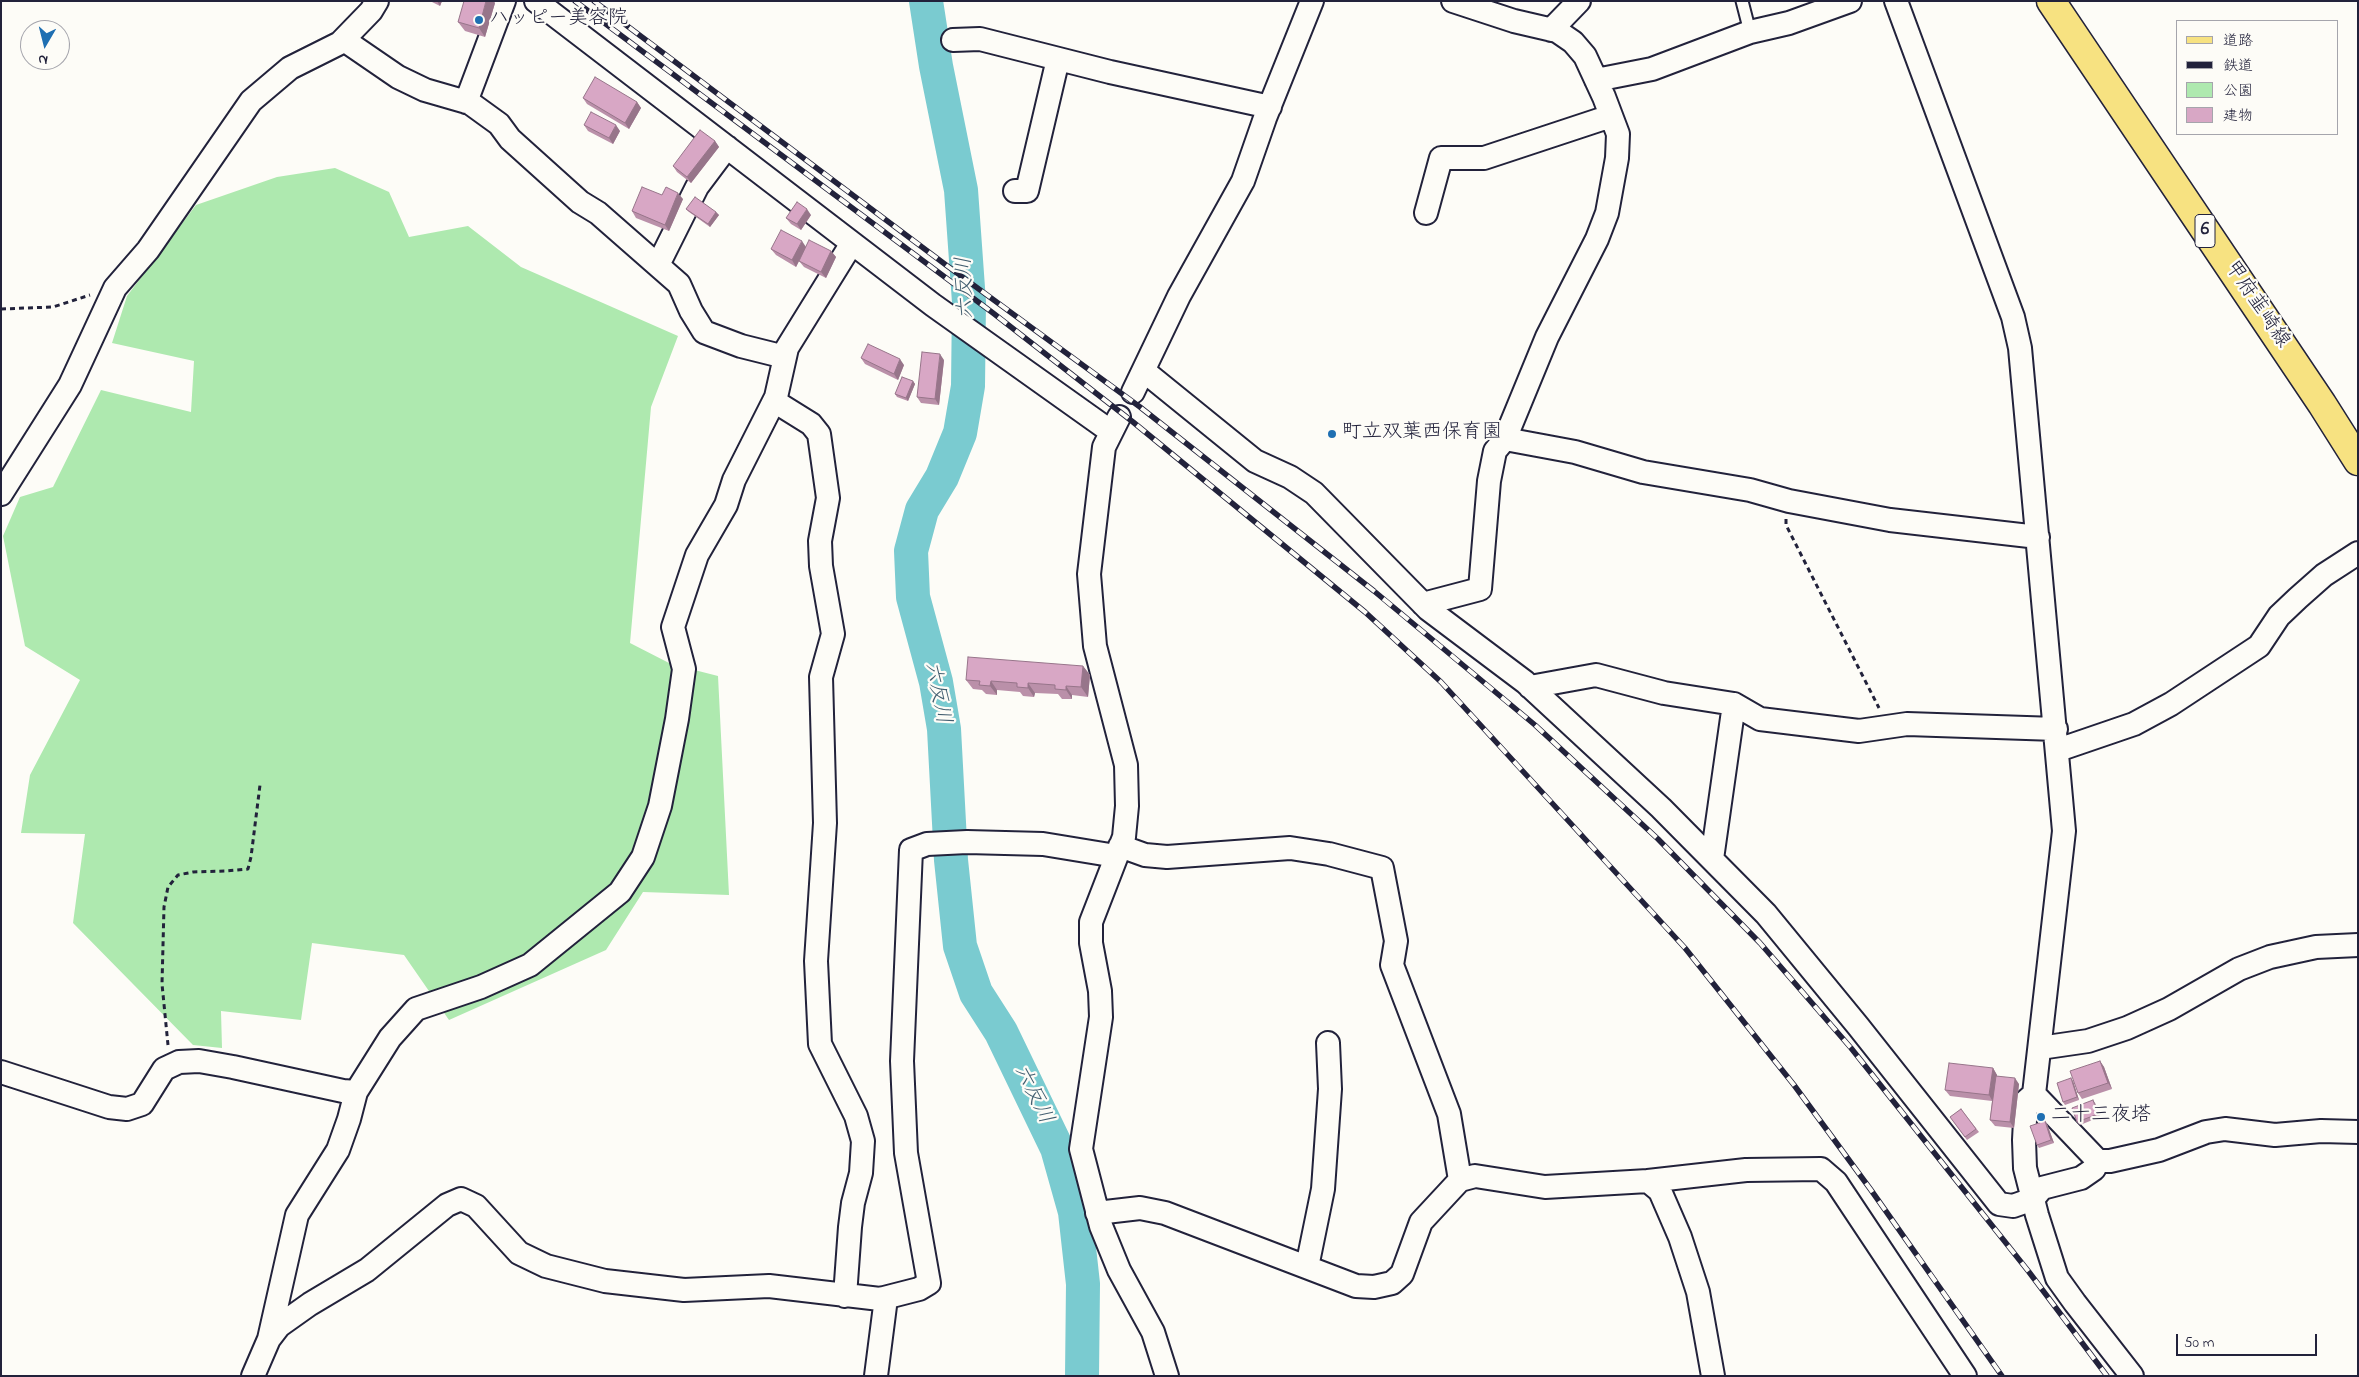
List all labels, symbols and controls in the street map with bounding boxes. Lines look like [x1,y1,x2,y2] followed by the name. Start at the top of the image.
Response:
[489,8,628,32] place label: ハッピー美容院
[473,14,485,26] marker: ハッピー美容院
[20,20,70,70] north arrow
[2176,20,2339,135] legend
[2223,30,2253,52] text: 道路
[37,48,49,70] text: N
[2223,55,2253,77] text: 鉄道
[2223,80,2253,102] text: 公園
[2223,105,2253,127] text: 建物
[2195,215,2215,248] road number: 6
[953,256,981,320] water label: 六反川
[2218,257,2294,353] street label: 甲府韮崎線
[1342,422,1502,446] place label: 町立双葉西保育園
[1326,428,1338,440] marker: 町立双葉西保育園
[918,660,954,726] water label: 六反川
[1007,1061,1057,1129] water label: 六反川
[2051,1105,2151,1129] place label: 二十三夜塔
[2035,1111,2047,1123] marker: 二十三夜塔
[2179,1324,2320,1356] scale bar
[2184,1332,2214,1354] text: 50 m

